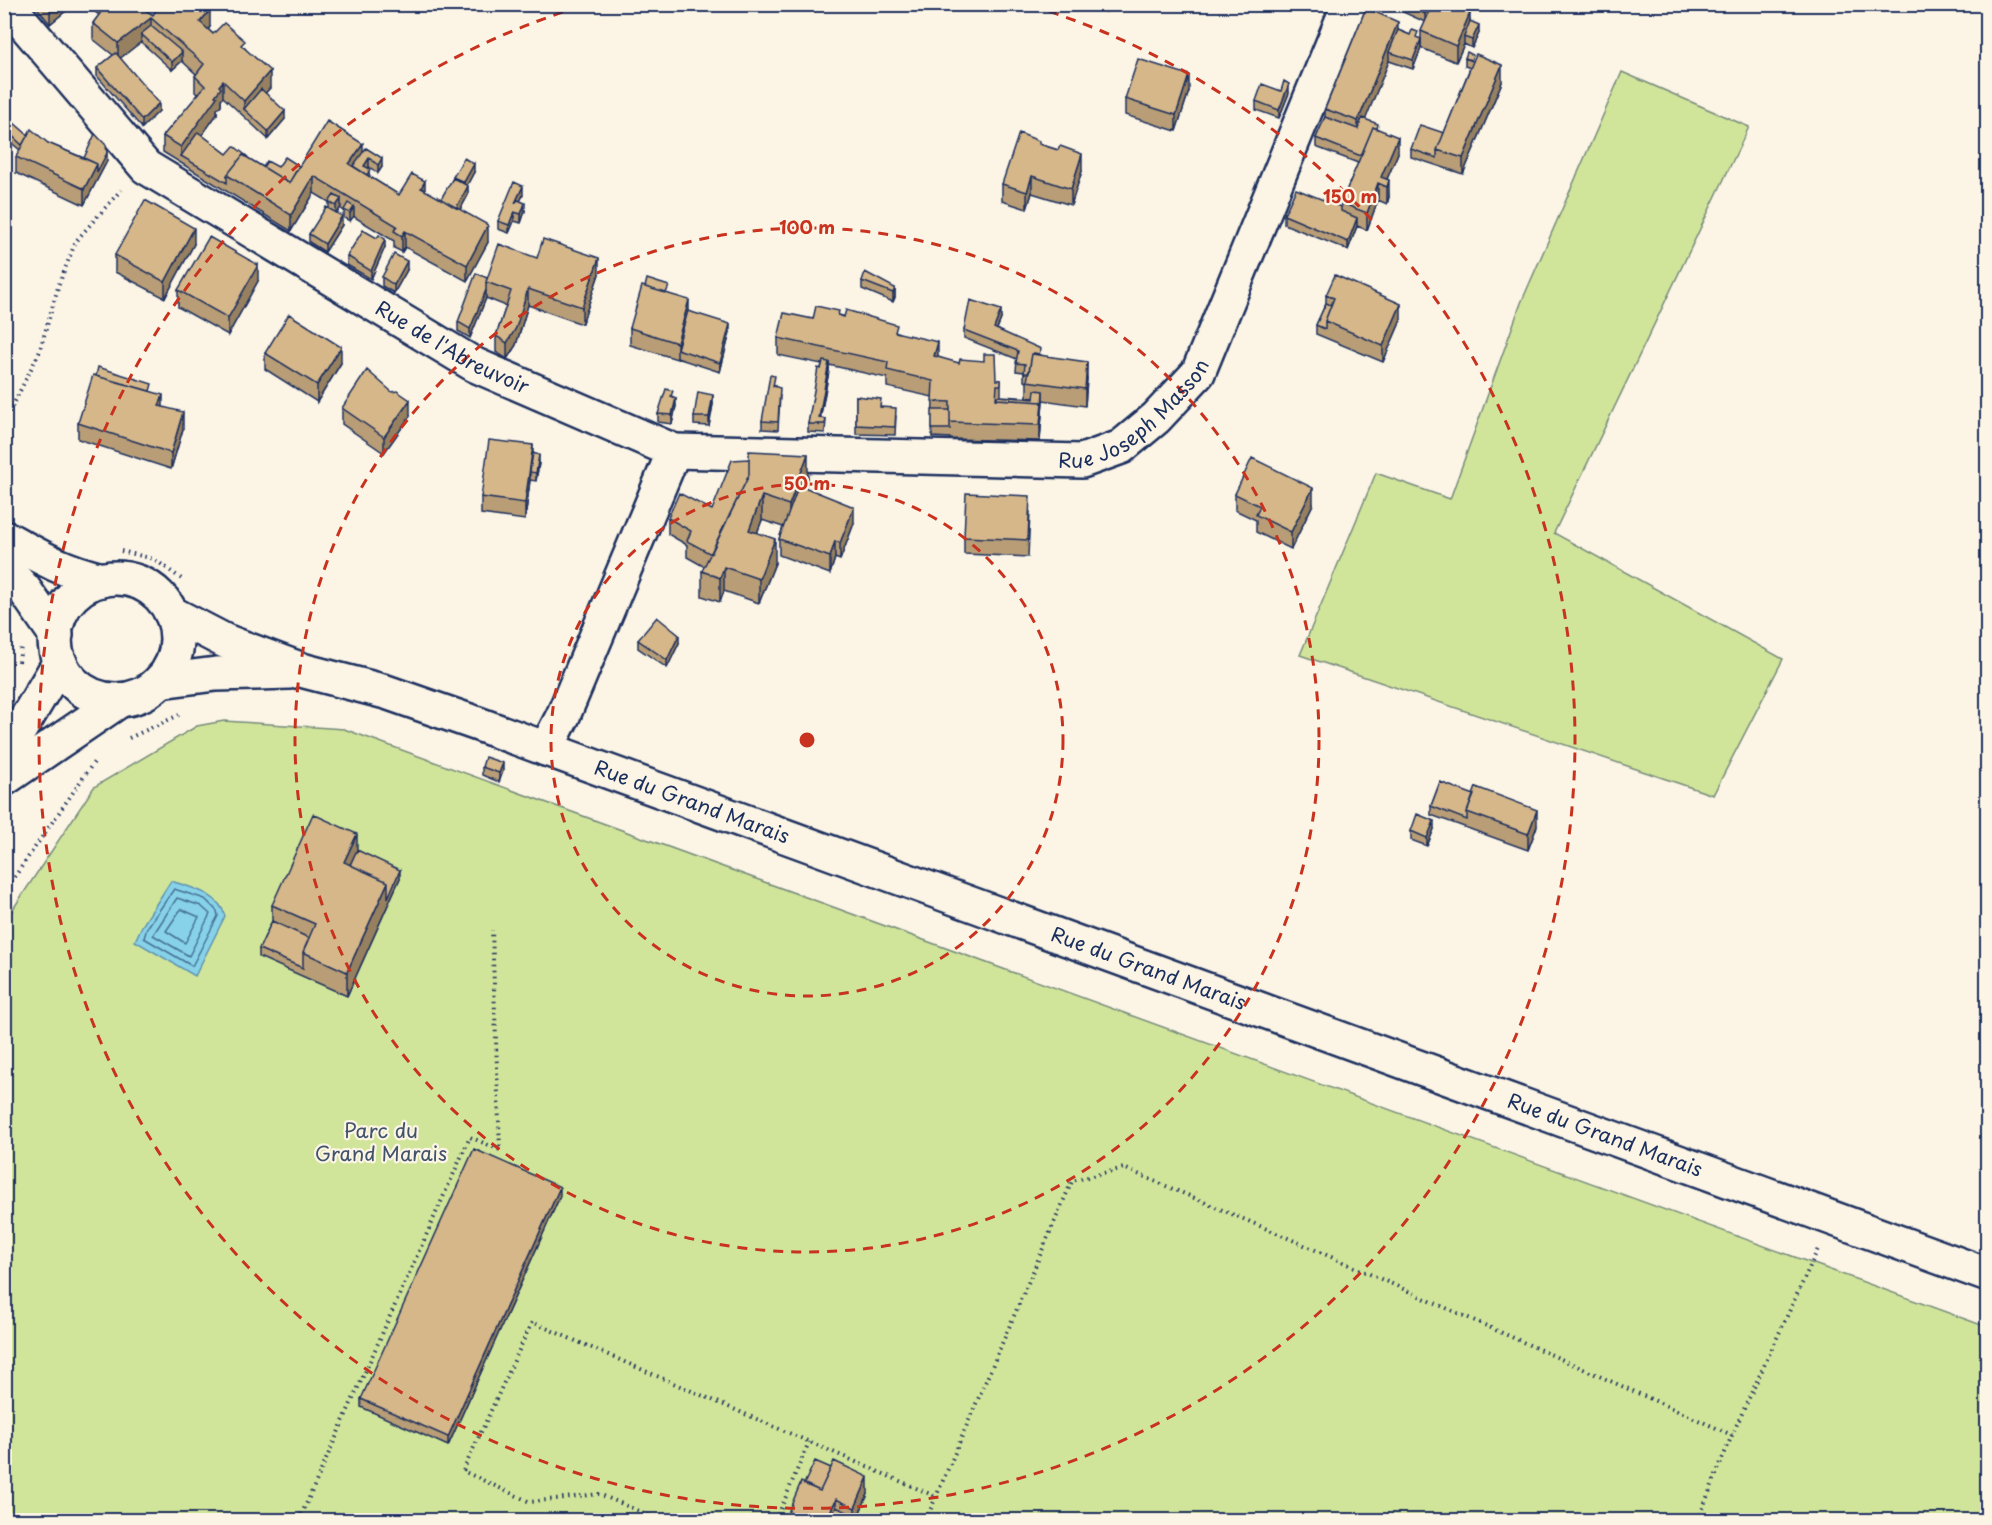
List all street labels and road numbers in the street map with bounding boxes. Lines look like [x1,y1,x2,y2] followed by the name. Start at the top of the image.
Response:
[370,293,534,401] street label: Rue de l'Abreuvoir
[1058,355,1216,475] street label: Rue Joseph Masson
[590,752,794,850] street label: Rue du Grand Marais
[1047,918,1250,1017] street label: Rue du Grand Marais
[1504,1085,1707,1184] street label: Rue du Grand Marais

